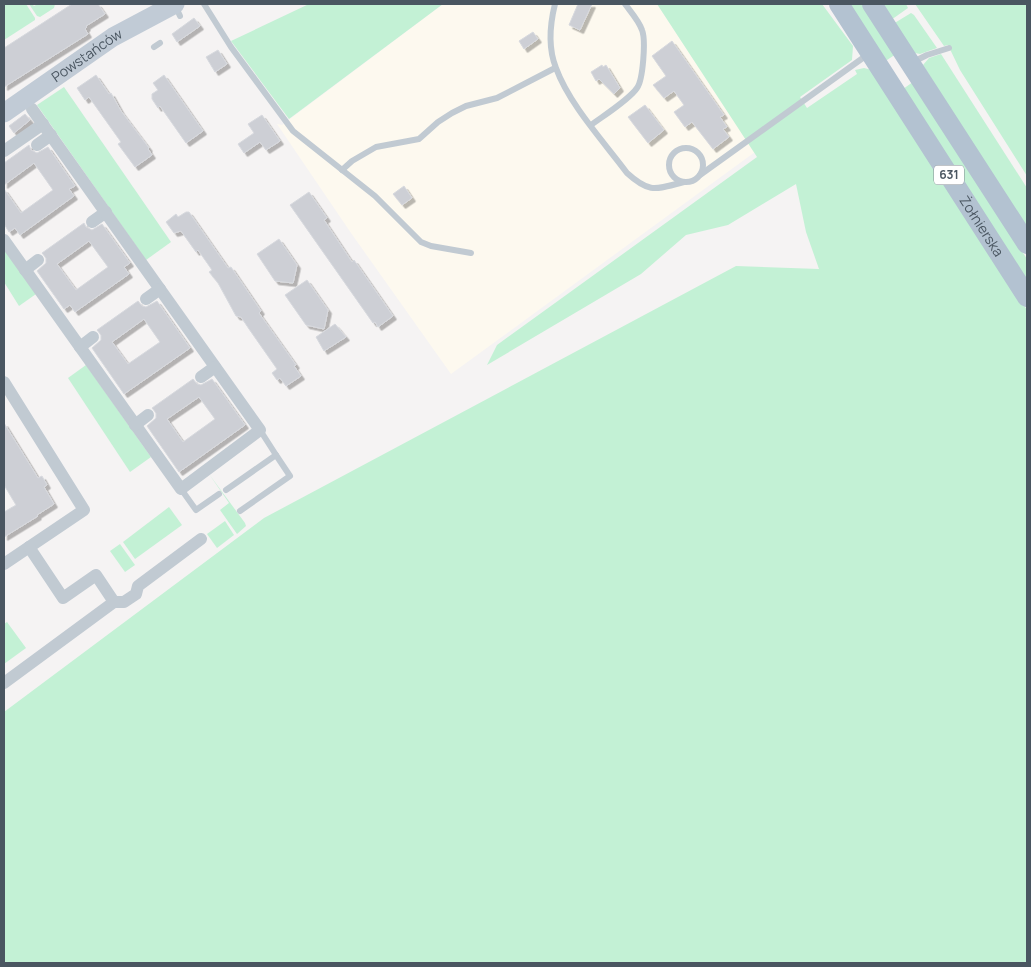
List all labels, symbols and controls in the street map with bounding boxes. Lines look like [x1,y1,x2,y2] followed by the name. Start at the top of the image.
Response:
[47,24,126,86] street label: Powstańców
[934,166,964,184] road number: 631
[955,192,1009,260] street label: Żołnierska

